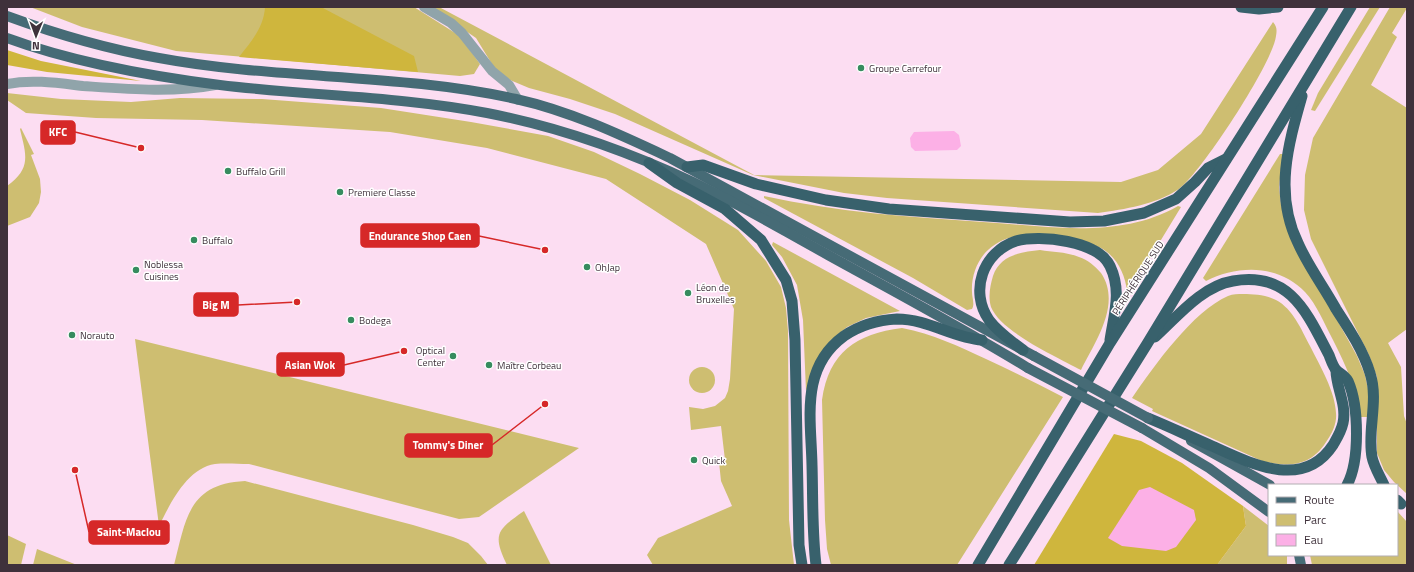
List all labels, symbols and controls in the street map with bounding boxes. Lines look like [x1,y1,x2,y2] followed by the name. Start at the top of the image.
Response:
[16,16,56,56] north arrow
[32,38,40,54] text: N
[869,61,942,76] place label: Groupe Carrefour
[856,63,866,73] marker: Groupe Carrefour
[41,121,75,144] callout: KFC
[49,124,67,140] text: KFC
[236,164,285,179] place label: Buffalo Grill
[223,166,233,176] marker: Buffalo Grill
[348,185,416,200] place label: Premiere Classe
[335,187,345,197] marker: Premiere Classe
[361,224,479,247] callout: Endurance Shop Caen
[369,228,471,244] text: Endurance Shop Caen
[202,233,233,248] place label: Buffalo
[189,235,199,245] marker: Buffalo
[1108,238,1168,318] street label: PÉRIPHÉRIQUE SUD
[144,257,183,284] place label: Noblessa Cuisines
[595,260,620,275] place label: OhJap
[582,262,592,272] marker: OhJap
[131,265,141,275] marker: Noblessa Cuisines
[696,280,735,307] place label: Léon de Bruxelles
[683,288,693,298] marker: Léon de Bruxelles
[194,293,238,316] callout: Big M
[202,297,230,313] text: Big M
[359,313,391,328] place label: Bodega
[346,315,356,325] marker: Bodega
[80,328,115,343] place label: Norauto
[67,330,77,340] marker: Norauto
[416,343,446,370] place label: Optical Center
[448,351,458,361] marker: Optical Center
[277,353,344,376] callout: Asian Wok
[285,357,335,373] text: Asian Wok
[497,358,561,373] place label: Maître Corbeau
[484,360,494,370] marker: Maître Corbeau
[405,434,492,457] callout: Tommy's Diner
[413,437,483,453] text: Tommy's Diner
[702,453,725,468] place label: Quick
[689,455,699,465] marker: Quick
[1268,484,1398,556] legend
[1304,490,1334,509] text: Route
[1304,510,1326,529] text: Parc
[89,521,169,544] callout: Saint-Maclou
[97,524,161,540] text: Saint-Maclou
[1304,530,1323,549] text: Eau

